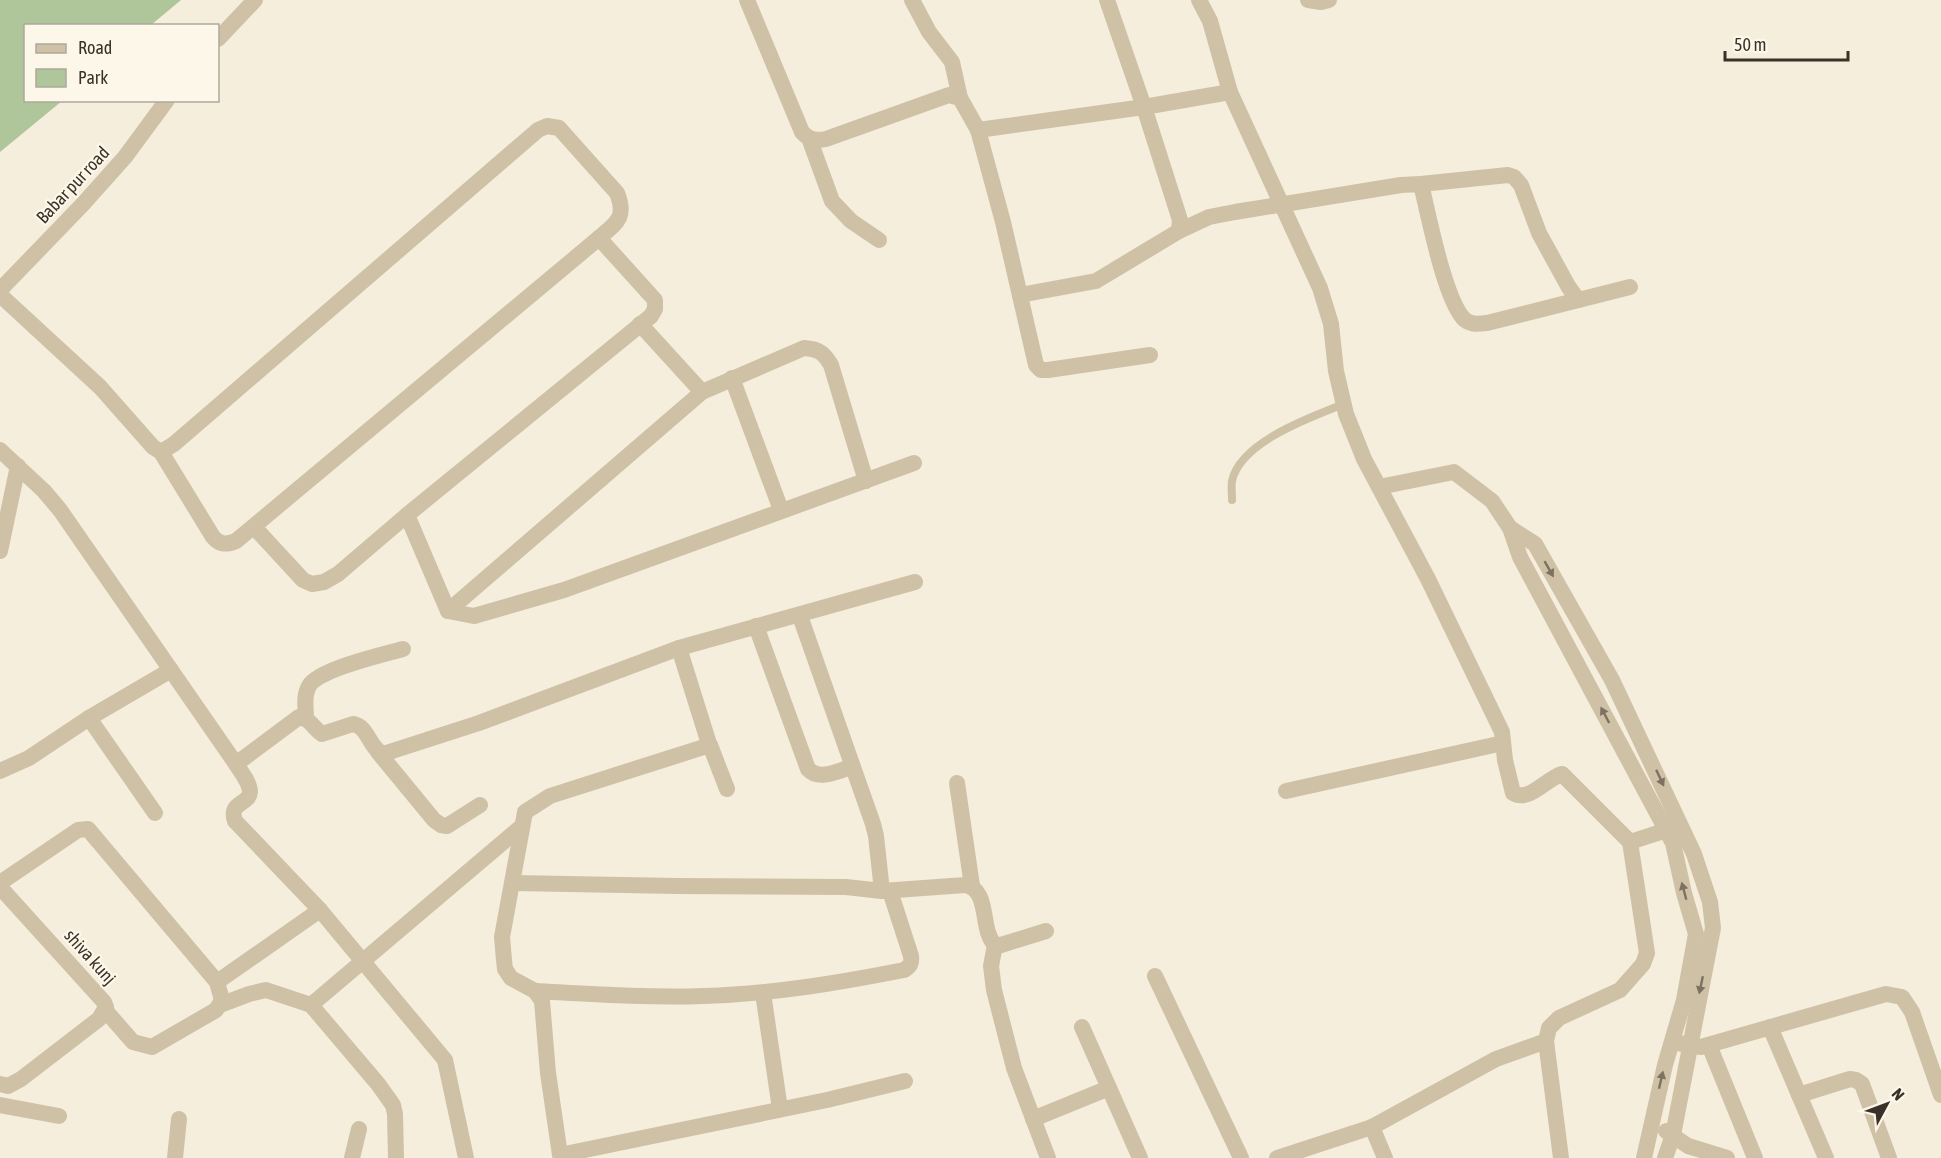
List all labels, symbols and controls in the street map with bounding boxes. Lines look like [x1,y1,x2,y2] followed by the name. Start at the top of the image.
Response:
[24,24,219,102] legend
[1725,24,1848,62] scale bar
[1734,34,1766,55] text: 50 m
[78,37,112,58] text: Road
[78,67,108,88] text: Park
[32,142,113,227] street label: Babar pur road
[1544,561,1554,578] one-way arrow
[1600,706,1610,723] one-way arrow
[1655,770,1664,787] one-way arrow
[1678,882,1688,900] one-way arrow
[60,925,121,989] street label: shiva kunj
[1696,976,1705,995] one-way arrow
[1657,1071,1667,1090] one-way arrow
[1857,1074,1917,1134] north arrow
[1888,1085,1908,1104] text: N

